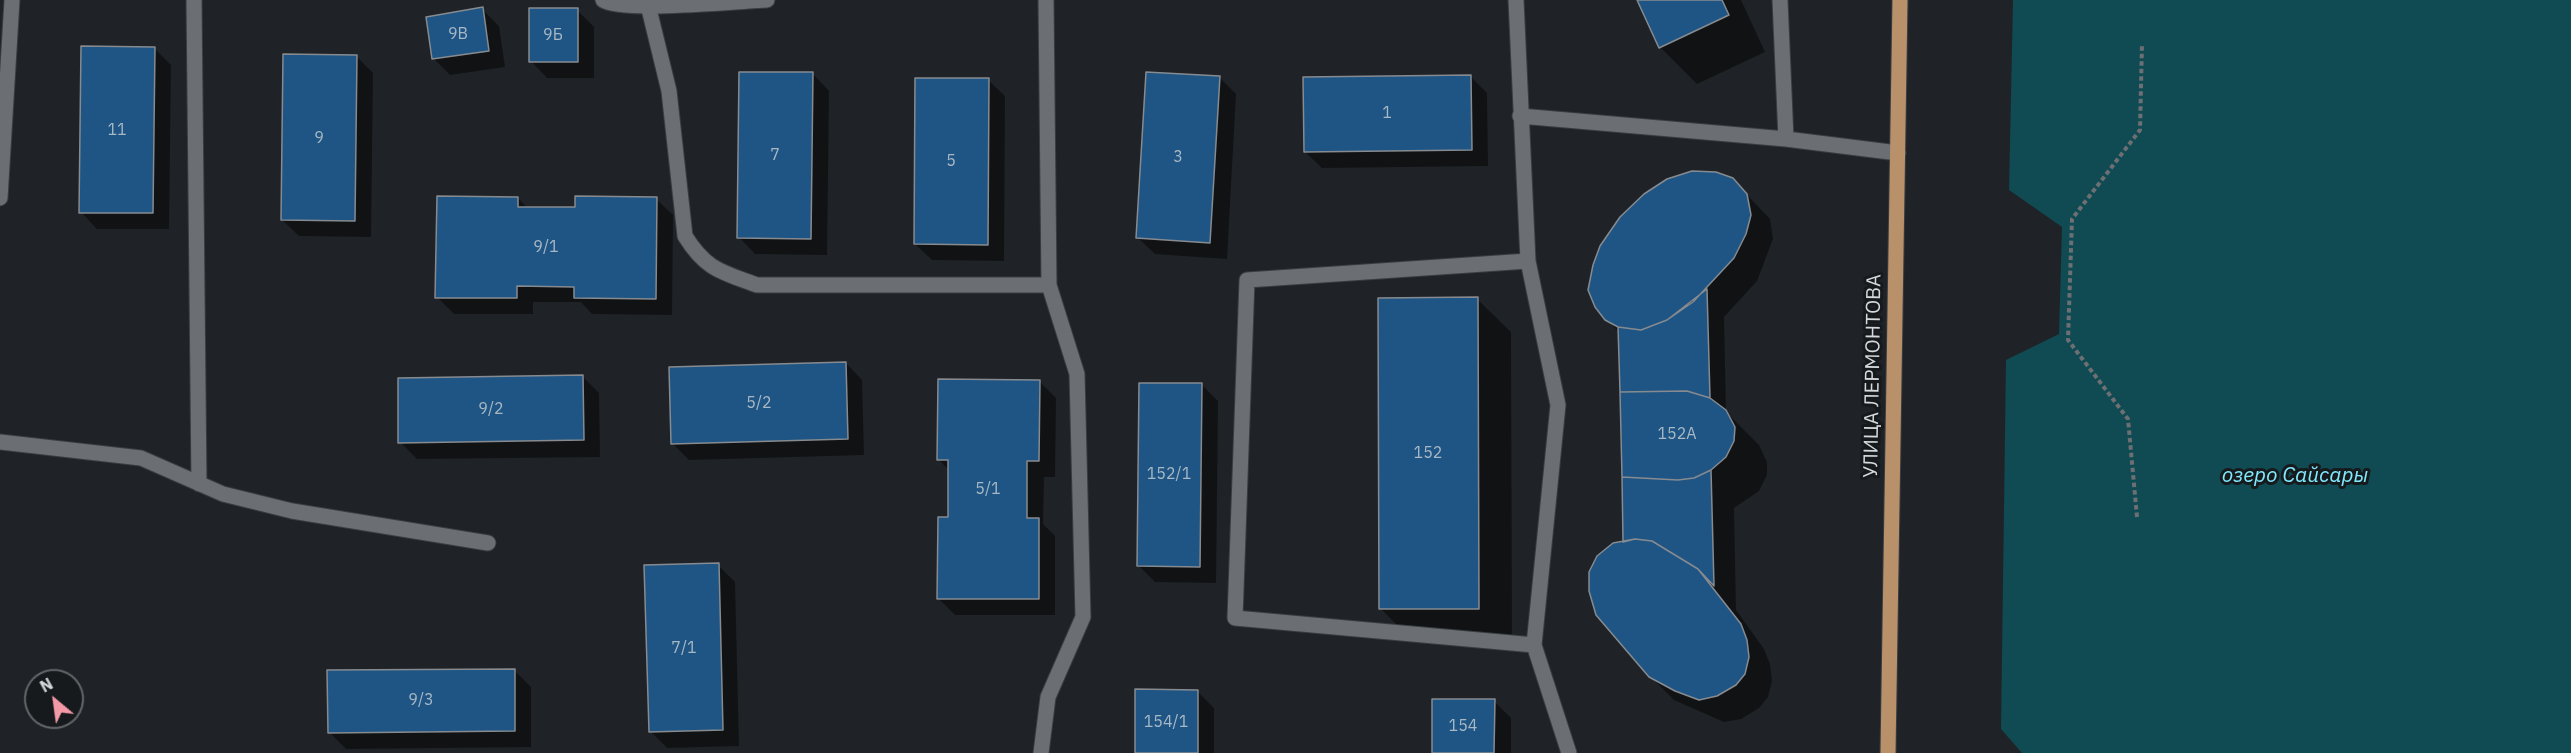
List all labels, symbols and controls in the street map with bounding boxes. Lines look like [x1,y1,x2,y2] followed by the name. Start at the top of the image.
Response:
[448,24,468,44] house number: 9В
[543,25,563,45] house number: 9Б
[1382,103,1392,123] house number: 1
[107,120,127,140] house number: 11
[314,128,324,148] house number: 9
[770,145,780,165] house number: 7
[1173,147,1183,167] house number: 3
[946,151,956,171] house number: 5
[533,237,559,257] house number: 9/1
[1859,274,1887,478] street label: УЛИЦА ЛЕРМОНТОВА
[746,393,772,413] house number: 5/2
[478,399,504,419] house number: 9/2
[1657,424,1697,444] house number: 152А
[1414,443,1442,463] house number: 152
[2222,463,2368,489] water label: озеро Сайсары
[1147,464,1191,484] house number: 152/1
[975,479,1001,499] house number: 5/1
[671,638,697,658] house number: 7/1
[24,669,84,729] north arrow
[36,673,56,697] text: N
[408,690,434,710] house number: 9/3
[1144,712,1188,732] house number: 154/1
[1449,716,1477,736] house number: 154

